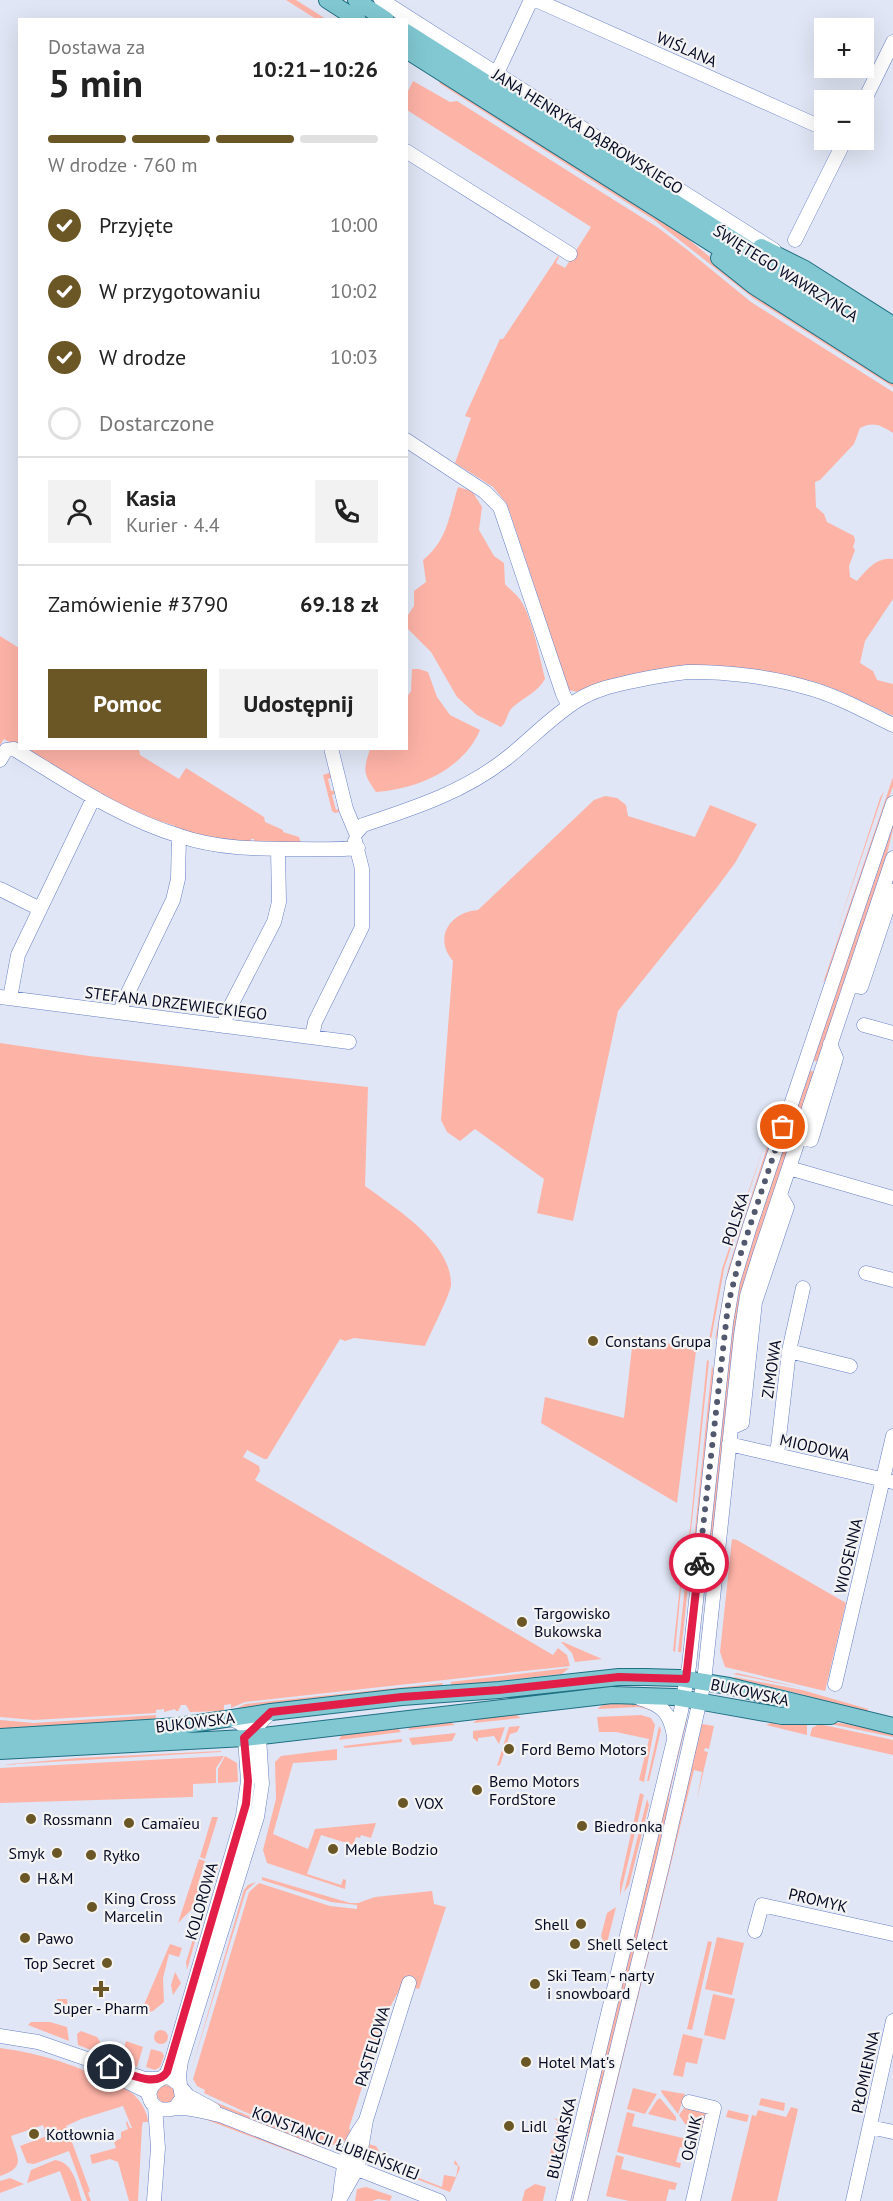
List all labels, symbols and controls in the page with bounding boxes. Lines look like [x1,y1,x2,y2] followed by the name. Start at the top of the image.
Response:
[814,18,874,150] map controls
[814,18,874,78] button: +
[654,27,721,71] street label: WIŚLANA
[48,34,145,60] text: Dostawa za
[252,55,378,83] text: 10:21–10:26
[48,57,143,108] text: 5 min
[488,63,687,198] street label: JANA HENRYKA DĄBROWSKIEGO
[814,90,874,150] button: −
[48,152,198,178] text: W drodze · 760 m
[48,209,81,242] icon: check
[99,211,173,239] text: Przyjęte
[330,212,378,238] text: 10:00
[710,220,863,326] street label: ŚWIĘTEGO WAWRZYŃCA
[48,275,81,308] icon: check
[99,277,261,305] text: W przygotowaniu
[330,278,378,304] text: 10:02
[48,341,81,374] icon: check
[99,343,186,371] text: W drodze
[330,344,378,370] text: 10:03
[99,409,214,437] text: Dostarczone
[48,480,111,543] button: person
[315,480,378,543] button: phone
[126,484,176,512] text: Kasia
[126,512,220,538] text: Kurier · 4.4
[48,590,228,618] text: Zamówienie #3790
[300,590,378,618] text: 69.18 zł
[48,669,207,738] button: Pomoc
[219,669,378,738] button: Udostępnij
[84,982,268,1024] street label: STEFANA DRZEWIECKIEGO
[757,1101,808,1152] pin
[766,1110,799,1143] icon: bag
[717,1189,753,1248] street label: POLSKA
[605,1331,711,1351] place label: Constans Grupa
[586,1334,600,1348] marker: Constans Grupa
[757,1338,785,1400] street label: ZIMOWA
[778,1429,853,1465] street label: MIODOWA
[830,1516,867,1596] street label: WIOSENNA
[669,1533,729,1593] courier
[683,1547,716,1580] icon: bike
[534,1603,610,1641] place label: Targowisko Bukowska
[515,1615,529,1629] marker: Targowisko Bukowska
[709,1674,792,1710] street label: BUKOWSKA
[154,1707,236,1737] street label: BUKOWSKA
[521,1739,647,1759] place label: Ford Bemo Motors
[502,1742,516,1756] marker: Ford Bemo Motors
[489,1771,580,1809] place label: Bemo Motors FordStore
[470,1783,484,1797] marker: Bemo Motors FordStore
[414,1793,444,1813] place label: VOX
[396,1796,410,1810] marker: VOX
[43,1809,112,1829] place label: Rossmann
[24,1812,38,1826] marker: Rossmann
[141,1813,200,1833] place label: Camaïeu
[122,1816,136,1830] marker: Camaïeu
[594,1816,663,1836] place label: Biedronka
[575,1819,589,1833] marker: Biedronka
[345,1839,438,1859] place label: Meble Bodzio
[326,1842,340,1856] marker: Meble Bodzio
[8,1843,45,1863] place label: Smyk
[103,1845,140,1865] place label: Ryłko
[50,1846,64,1860] marker: Smyk
[84,1848,98,1862] marker: Ryłko
[180,1859,222,1942] street label: KOLOROWA
[37,1868,73,1888] place label: H&M
[18,1871,32,1885] marker: H&M
[786,1884,850,1917] street label: PROMYK
[104,1888,176,1926] place label: King Cross Marcelin
[85,1900,99,1914] marker: King Cross Marcelin
[534,1914,569,1934] place label: Shell
[574,1917,588,1931] marker: Shell
[37,1928,73,1948] place label: Pawo
[18,1931,32,1945] marker: Pawo
[587,1934,668,1954] place label: Shell Select
[568,1937,582,1951] marker: Shell Select
[24,1953,96,1973] place label: Top Secret
[100,1956,114,1970] marker: Top Secret
[547,1965,655,2003] place label: Ski Team - narty i snowboard
[528,1977,542,1991] marker: Ski Team - narty i snowboard
[94,1982,108,1996] marker: Super - Pharm
[53,1998,149,2018] place label: Super - Pharm
[350,2003,394,2089] street label: PASTELOWA
[846,2028,884,2115] street label: PŁOMIENNA
[84,2041,135,2092] pin
[93,2050,126,2083] icon: home
[538,2052,615,2072] place label: Hotel Mat's
[519,2055,533,2069] marker: Hotel Mat's
[542,2095,580,2181] street label: BUŁGARSKA
[249,2102,423,2184] street label: KONSTANCJI ŁUBIEŃSKIEJ
[676,2113,706,2163] street label: OGNIK
[521,2116,547,2136] place label: Lidl
[502,2119,516,2133] marker: Lidl
[46,2124,115,2144] place label: Kotłownia
[27,2127,41,2141] marker: Kotłownia

